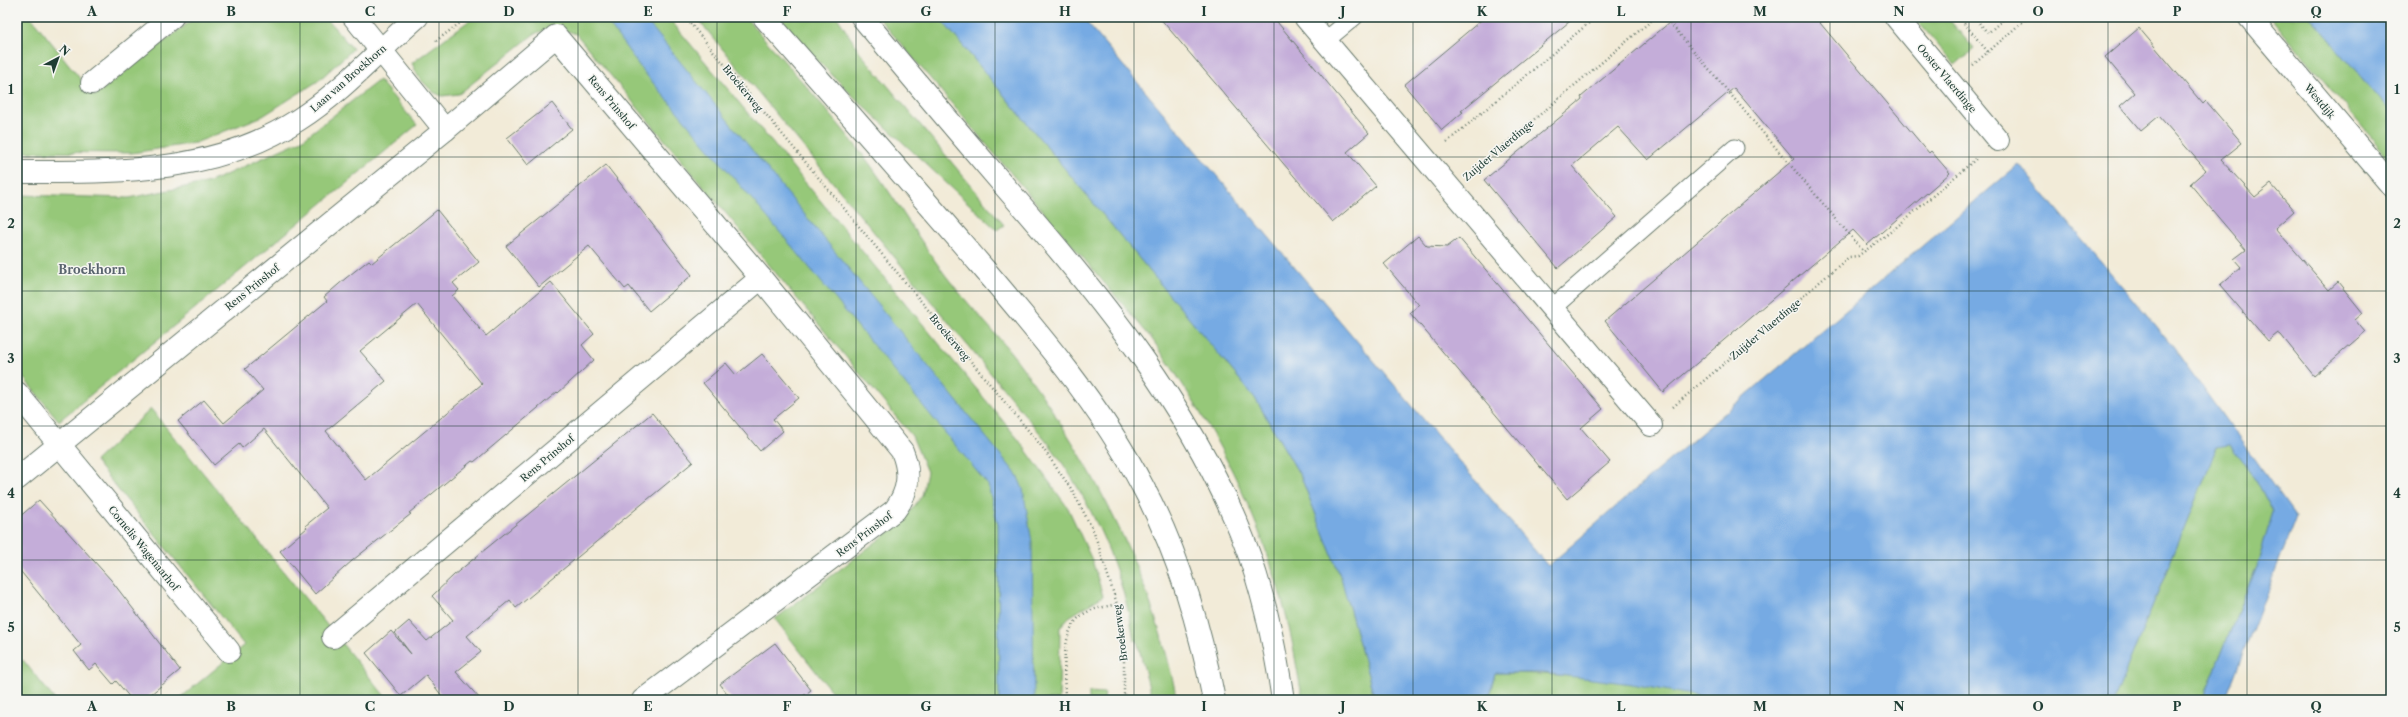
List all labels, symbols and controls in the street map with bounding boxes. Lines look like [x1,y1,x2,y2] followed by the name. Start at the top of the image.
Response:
[86,3,98,19] text: A
[226,3,236,19] text: B
[365,3,375,19] text: C
[503,3,515,19] text: D
[643,3,653,19] text: E
[783,3,792,19] text: F
[920,3,932,19] text: G
[1059,3,1071,19] text: H
[1201,3,1207,19] text: I
[1338,3,1346,19] text: J
[1477,3,1488,19] text: K
[1617,3,1626,19] text: L
[1753,3,1767,19] text: M
[1893,3,1905,19] text: N
[2032,3,2044,19] text: O
[2173,3,2182,19] text: P
[2310,3,2322,19] text: Q
[38,38,78,78] north arrow
[308,41,390,115] street label: Laan van Broekhorn
[1914,41,1979,116] street label: Ooster Vlaerdinge
[56,42,73,59] text: N
[720,62,766,115] street label: Broekerweg
[585,73,639,133] street label: Rens Prinshof
[8,81,14,97] text: 1
[2301,81,2339,122] street label: Westdijk
[2394,81,2400,97] text: 1
[1460,117,1537,184] street label: Zuijder Vlaerdinge
[7,215,15,231] text: 2
[2393,215,2401,231] text: 2
[222,260,283,313] street label: Rens Prinshof
[58,262,126,277] district label: Broekhorn
[1727,296,1804,363] street label: Zuijder Vlaerdinge
[926,311,973,364] street label: Broekerweg
[7,350,15,366] text: 3
[2393,350,2401,366] text: 3
[518,431,578,485] street label: Rens Prinshof
[7,485,15,501] text: 4
[2393,485,2401,501] text: 4
[105,503,183,595] street label: Cornelis Wagenaarhof
[834,508,896,560] street label: Rens Prinshof
[1110,603,1130,662] street label: Broekerweg
[7,619,15,635] text: 5
[2393,619,2401,635] text: 5
[86,698,98,714] text: A
[226,698,236,714] text: B
[365,698,375,714] text: C
[503,698,515,714] text: D
[643,698,653,714] text: E
[783,698,792,714] text: F
[920,698,932,714] text: G
[1059,698,1071,714] text: H
[1201,698,1207,714] text: I
[1338,698,1346,714] text: J
[1477,698,1488,714] text: K
[1617,698,1626,714] text: L
[1753,698,1767,714] text: M
[1893,698,1905,714] text: N
[2032,698,2044,714] text: O
[2173,698,2182,714] text: P
[2310,698,2322,714] text: Q

